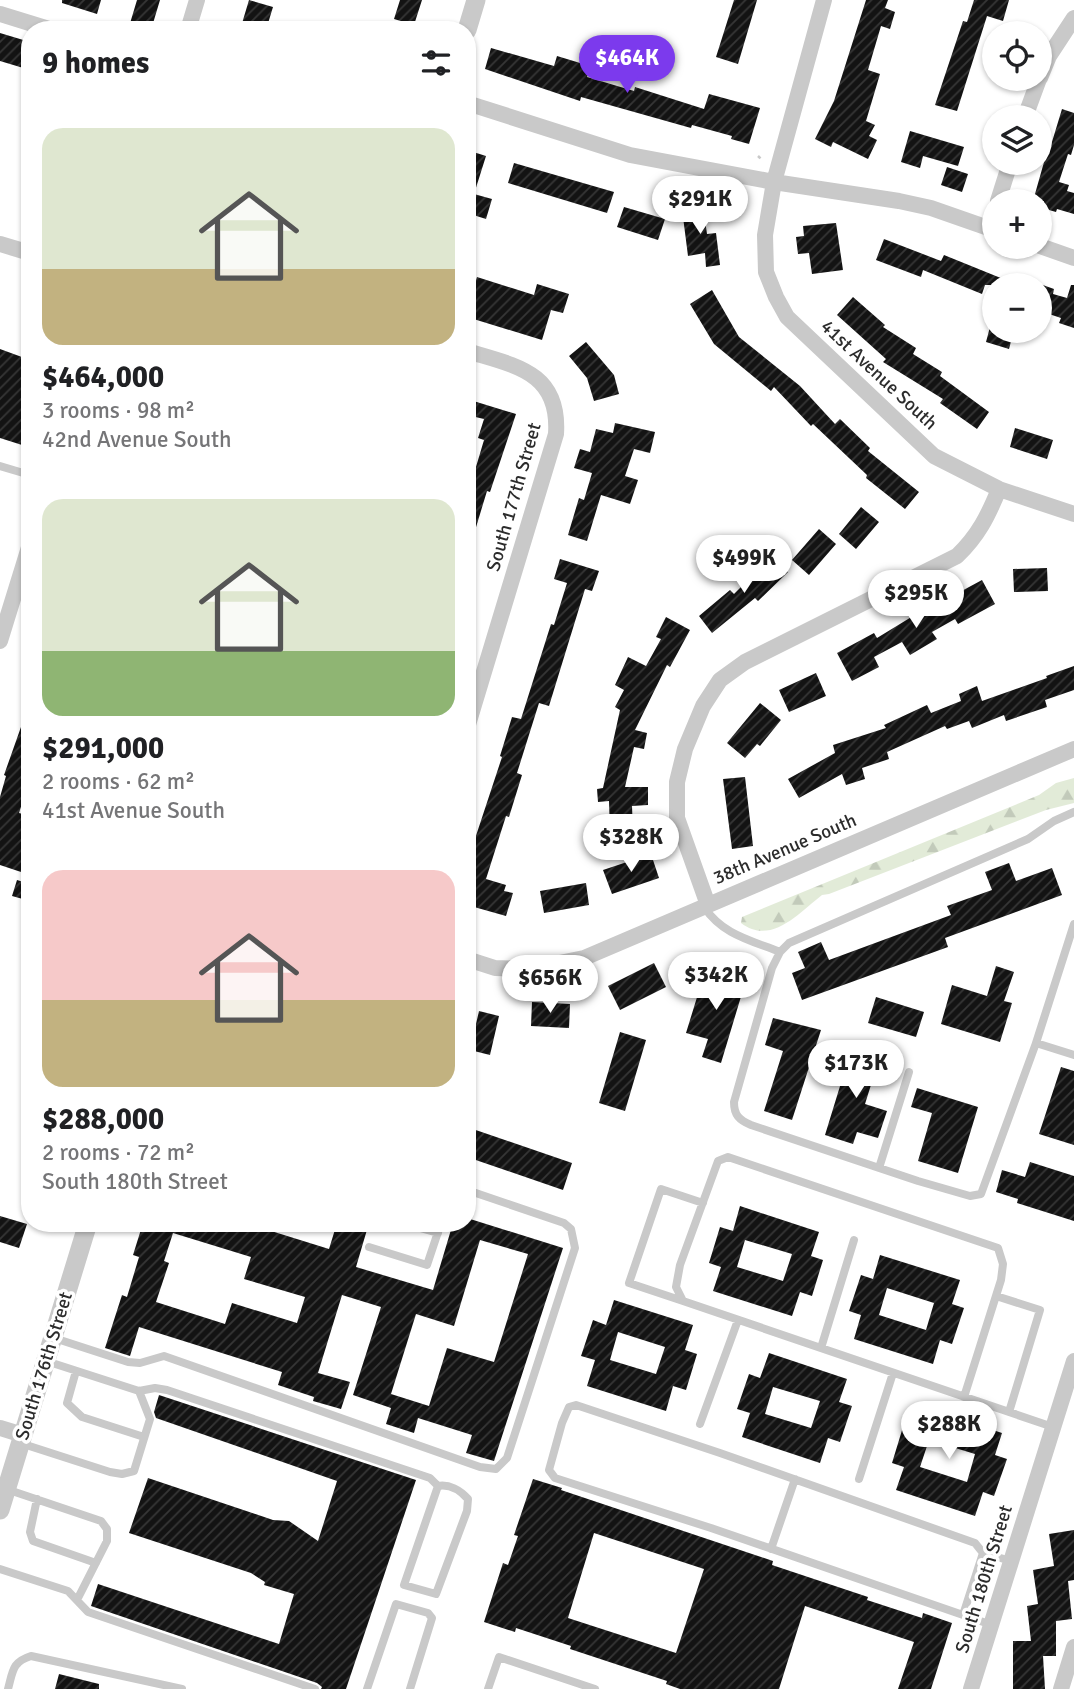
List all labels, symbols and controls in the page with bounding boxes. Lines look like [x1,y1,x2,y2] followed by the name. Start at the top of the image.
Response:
[982,21,1052,343] map controls
[982,21,1052,91] button: locate
[578,36,676,95] pin: $464K
[595,43,659,72] text: $464K
[417,44,455,82] icon: filters
[42,45,149,82] text: 9 homes
[982,105,1052,175] button: layers
[186,173,312,299] icon: home
[651,176,749,236] pin: $291K
[668,184,732,213] text: $291K
[982,189,1052,259] button: +
[982,273,1052,343] button: −
[816,315,942,435] street label: 41st Avenue South
[42,359,164,396] text: $464,000
[42,396,195,425] text: 3 rooms · 98 m²
[481,420,547,574] street label: South 177th Street
[42,425,232,454] text: 42nd Avenue South
[695,536,793,595] pin: $499K
[712,543,776,572] text: $499K
[186,544,312,670] icon: home
[867,570,965,630] pin: $295K
[884,578,948,607] text: $295K
[42,730,164,767] text: $291,000
[42,767,195,796] text: 2 rooms · 62 m²
[42,796,225,825] text: 41st Avenue South
[710,808,860,890] street label: 38th Avenue South
[582,814,680,874] pin: $328K
[599,822,663,851] text: $328K
[186,915,312,1041] icon: home
[667,953,765,1012] pin: $342K
[501,956,599,1015] pin: $656K
[684,960,748,989] text: $342K
[518,963,582,992] text: $656K
[807,1040,905,1100] pin: $173K
[824,1048,888,1077] text: $173K
[42,1101,164,1138] text: $288,000
[42,1138,195,1167] text: 2 rooms · 72 m²
[42,1167,228,1196] text: South 180th Street
[10,1289,78,1443] street label: South 176th Street
[900,1402,998,1461] pin: $288K
[917,1409,981,1438] text: $288K
[950,1502,1018,1656] street label: South 180th Street

